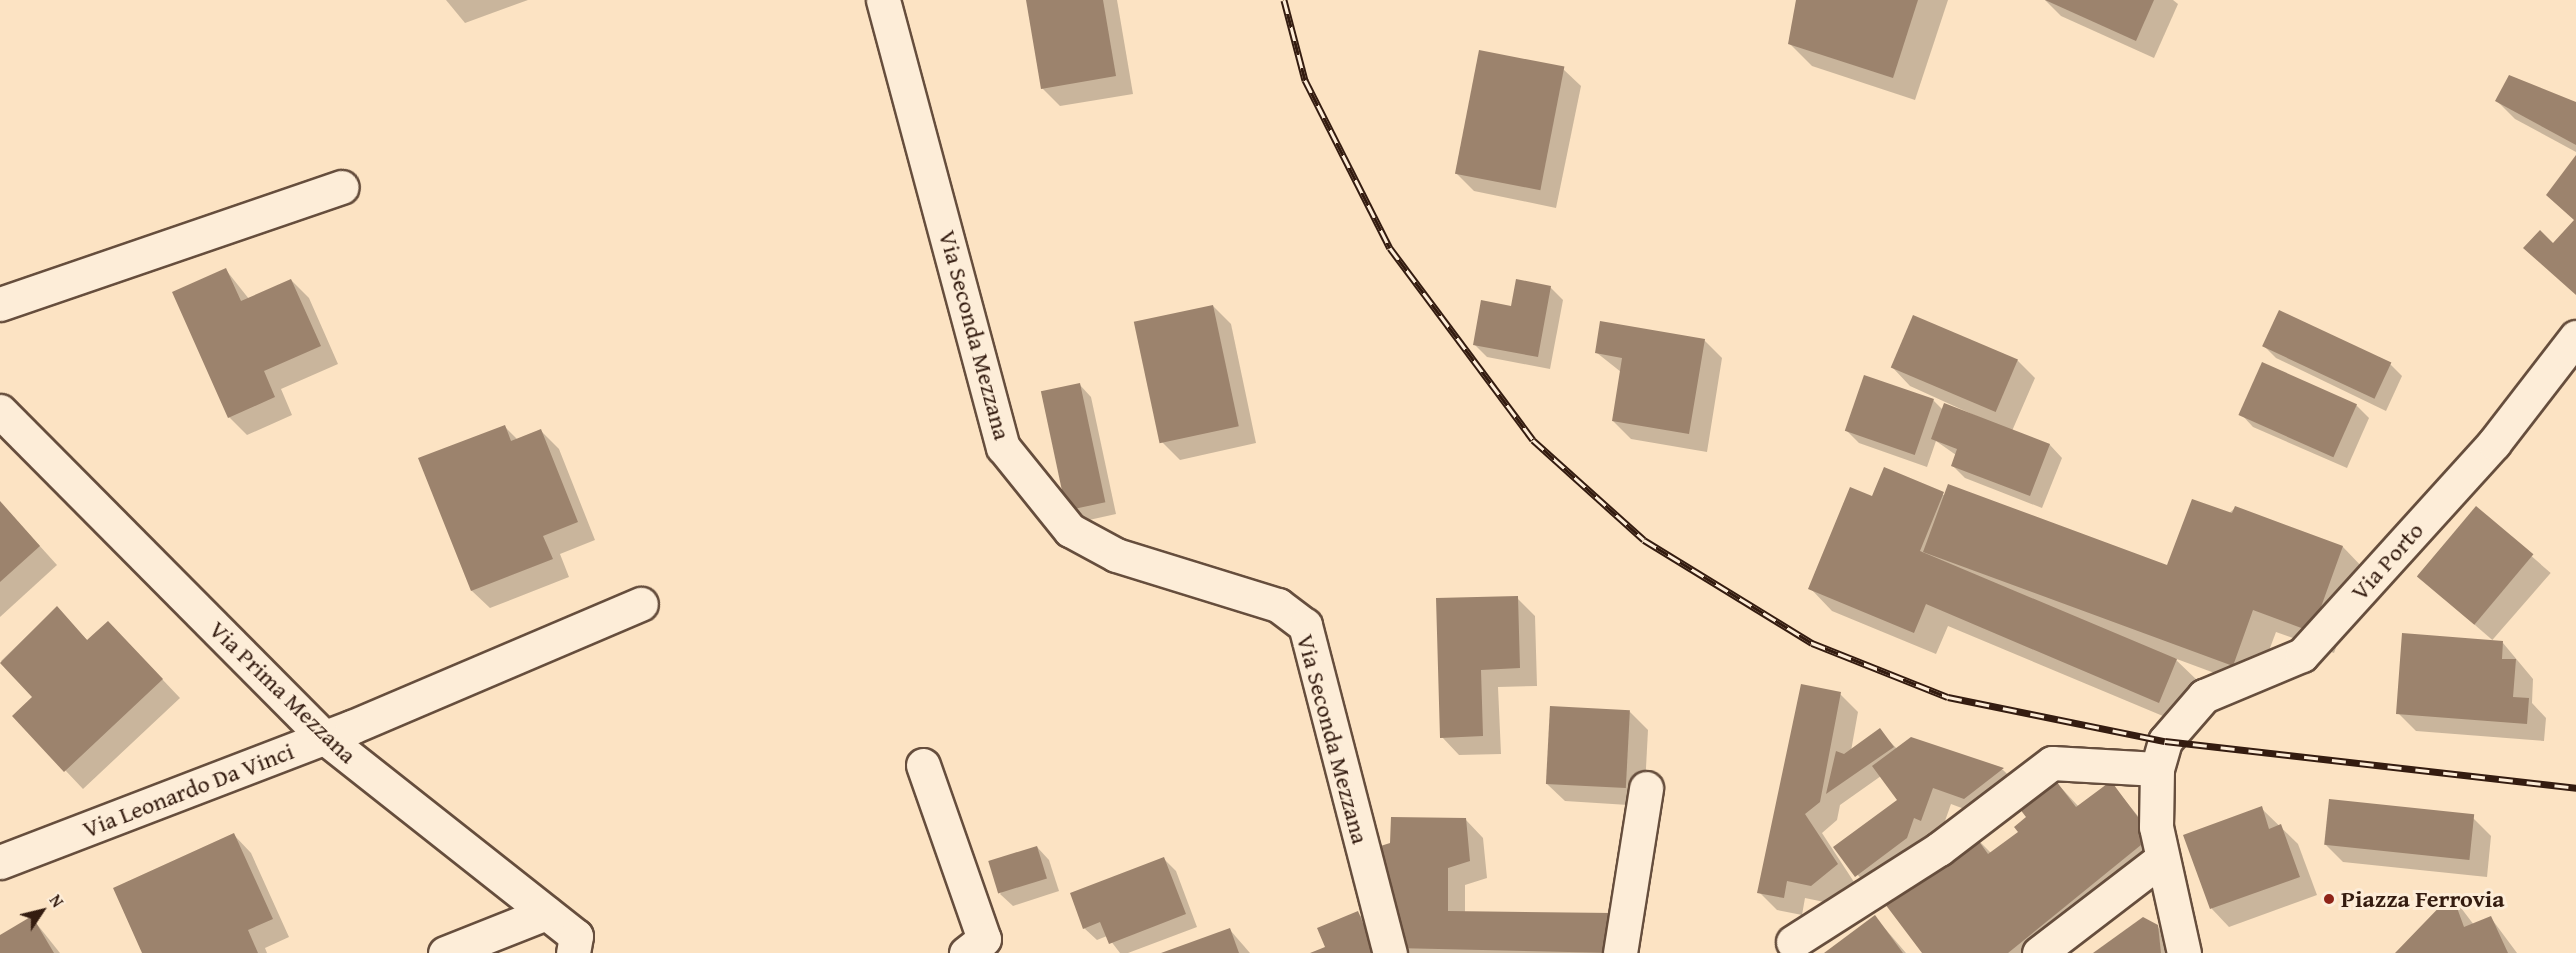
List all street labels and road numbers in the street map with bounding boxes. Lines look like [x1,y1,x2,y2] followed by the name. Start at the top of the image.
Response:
[933,227,1017,443] street label: Via Seconda Mezzana
[2345,516,2429,606] street label: Via Porto
[204,615,362,769] street label: Via Prima Mezzana
[1291,631,1375,847] street label: Via Seconda Mezzana
[78,736,298,844] street label: Via Leonardo Da Vinci

